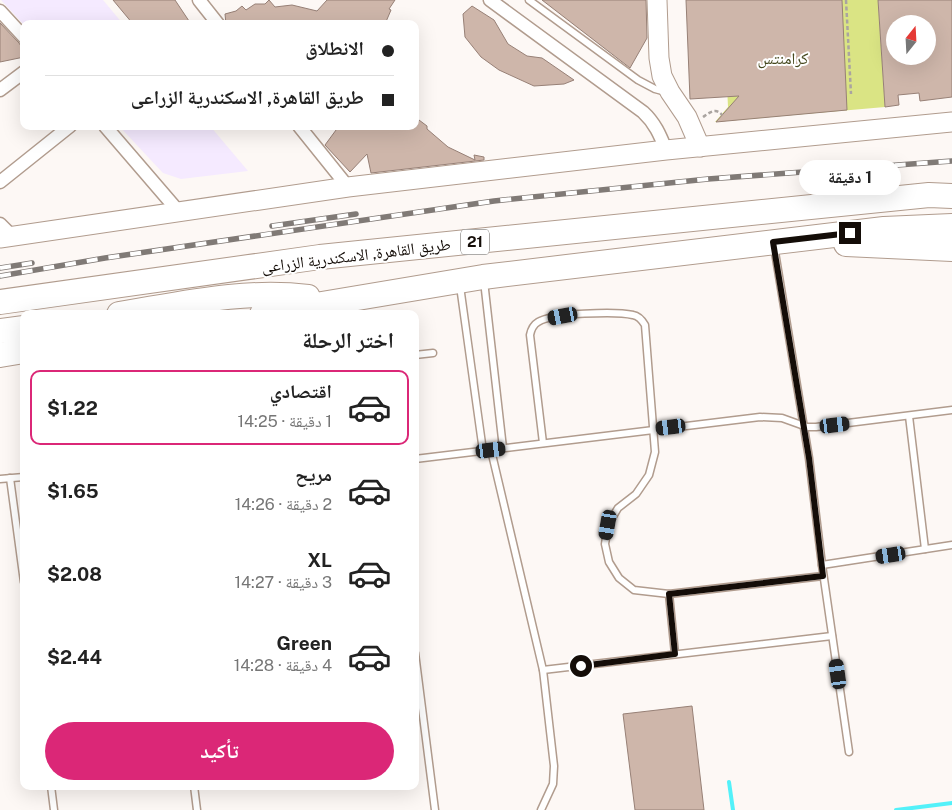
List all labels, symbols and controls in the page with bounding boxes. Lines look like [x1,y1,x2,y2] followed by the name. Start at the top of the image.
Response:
[886,15,936,65] north arrow
[886,15,936,65] map controls
[305,37,364,59] text: الانطلاق
[758,49,809,69] park label: كرامنتس
[131,86,364,108] text: طريق القاهرة, الاسكندرية الزراعى
[799,160,901,196] callout: 1 دقيقة
[828,168,872,187] text: 1 دقيقة
[839,222,861,244] route end
[461,230,489,254] road number: 21
[260,234,452,278] street label: طريق القاهرة, الاسكندرية الزراعى
[546,306,579,326] car
[302,327,394,353] text: اختر الرحلة
[270,380,332,402] text: اقتصادي
[347,385,392,430] icon: car
[47,397,98,419] text: $1.22
[237,412,332,431] text: 1 دقيقة · 14:25
[819,416,850,434] car
[655,418,686,436] car
[475,441,506,459] car
[295,463,332,485] text: مريح
[347,468,392,513] icon: car
[47,480,99,502] text: $1.65
[235,495,332,514] text: 2 دقيقة · 14:26
[598,509,617,541] car
[875,545,906,565] car
[307,549,332,571] text: XL
[347,551,392,596] icon: car
[47,563,102,585] text: $2.08
[235,573,332,592] text: 3 دقيقة · 14:27
[277,632,332,654] text: Green
[347,634,392,679] icon: car
[47,646,102,668] text: $2.44
[570,655,592,677] route start
[234,656,332,675] text: 4 دقيقة · 14:28
[828,658,847,690] car
[45,722,394,780] button: تأكيد

